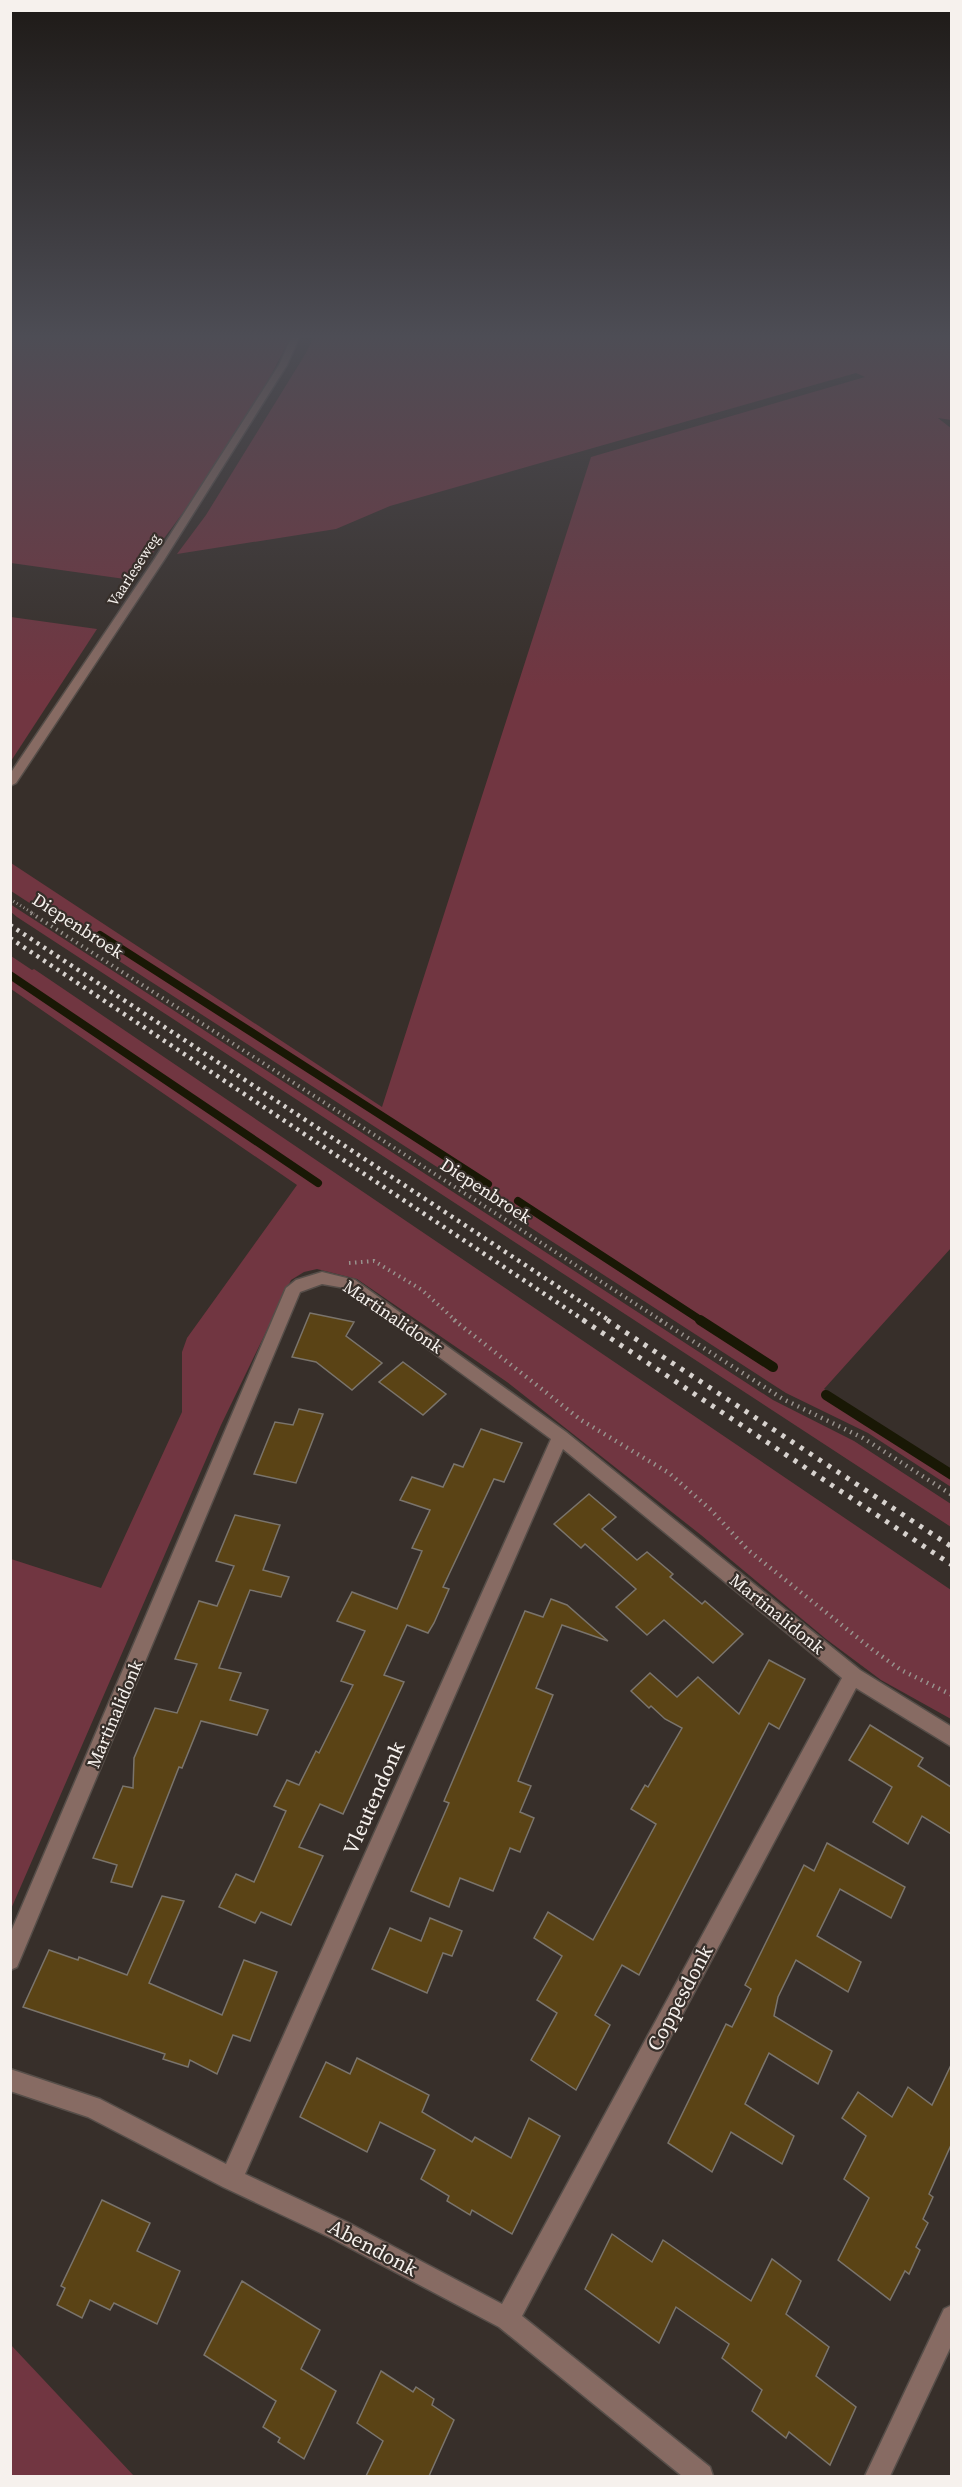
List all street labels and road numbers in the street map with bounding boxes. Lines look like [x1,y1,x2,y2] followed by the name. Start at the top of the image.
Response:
[102,529,165,610] street label: Vaarleseweg
[28,887,129,965] street label: Diepenbroek
[436,1152,537,1230] street label: Diepenbroek
[338,1274,448,1359] street label: Martinalidonk
[724,1567,830,1660] street label: Martinalidonk
[80,1656,149,1772] street label: Martinalidonk
[336,1736,412,1859] street label: Vleutendonk
[639,1939,720,2056] street label: Coppesdonk
[324,2212,423,2283] street label: Abendonk

